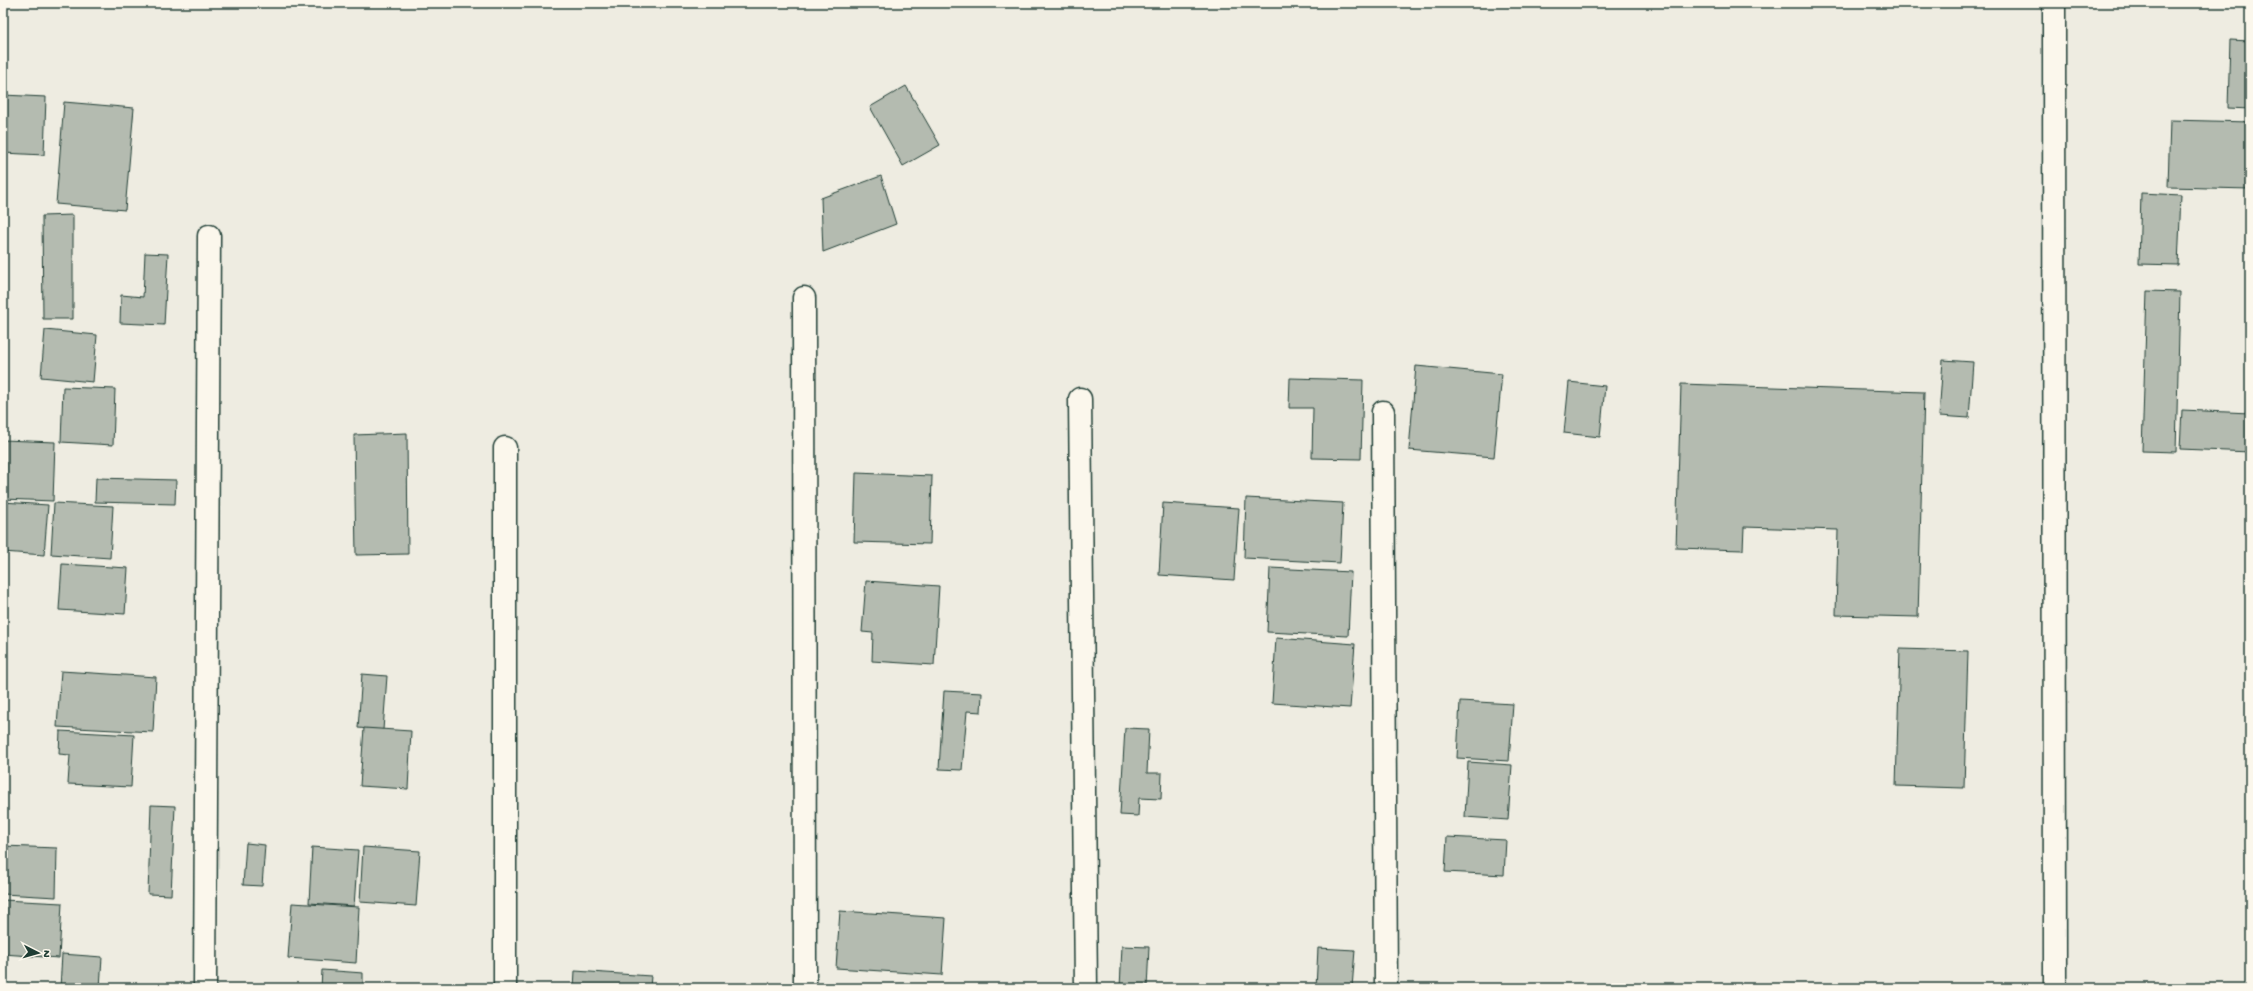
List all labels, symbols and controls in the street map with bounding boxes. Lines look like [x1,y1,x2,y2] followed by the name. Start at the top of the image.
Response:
[18,933,58,973] north arrow
[40,950,52,958] text: N

